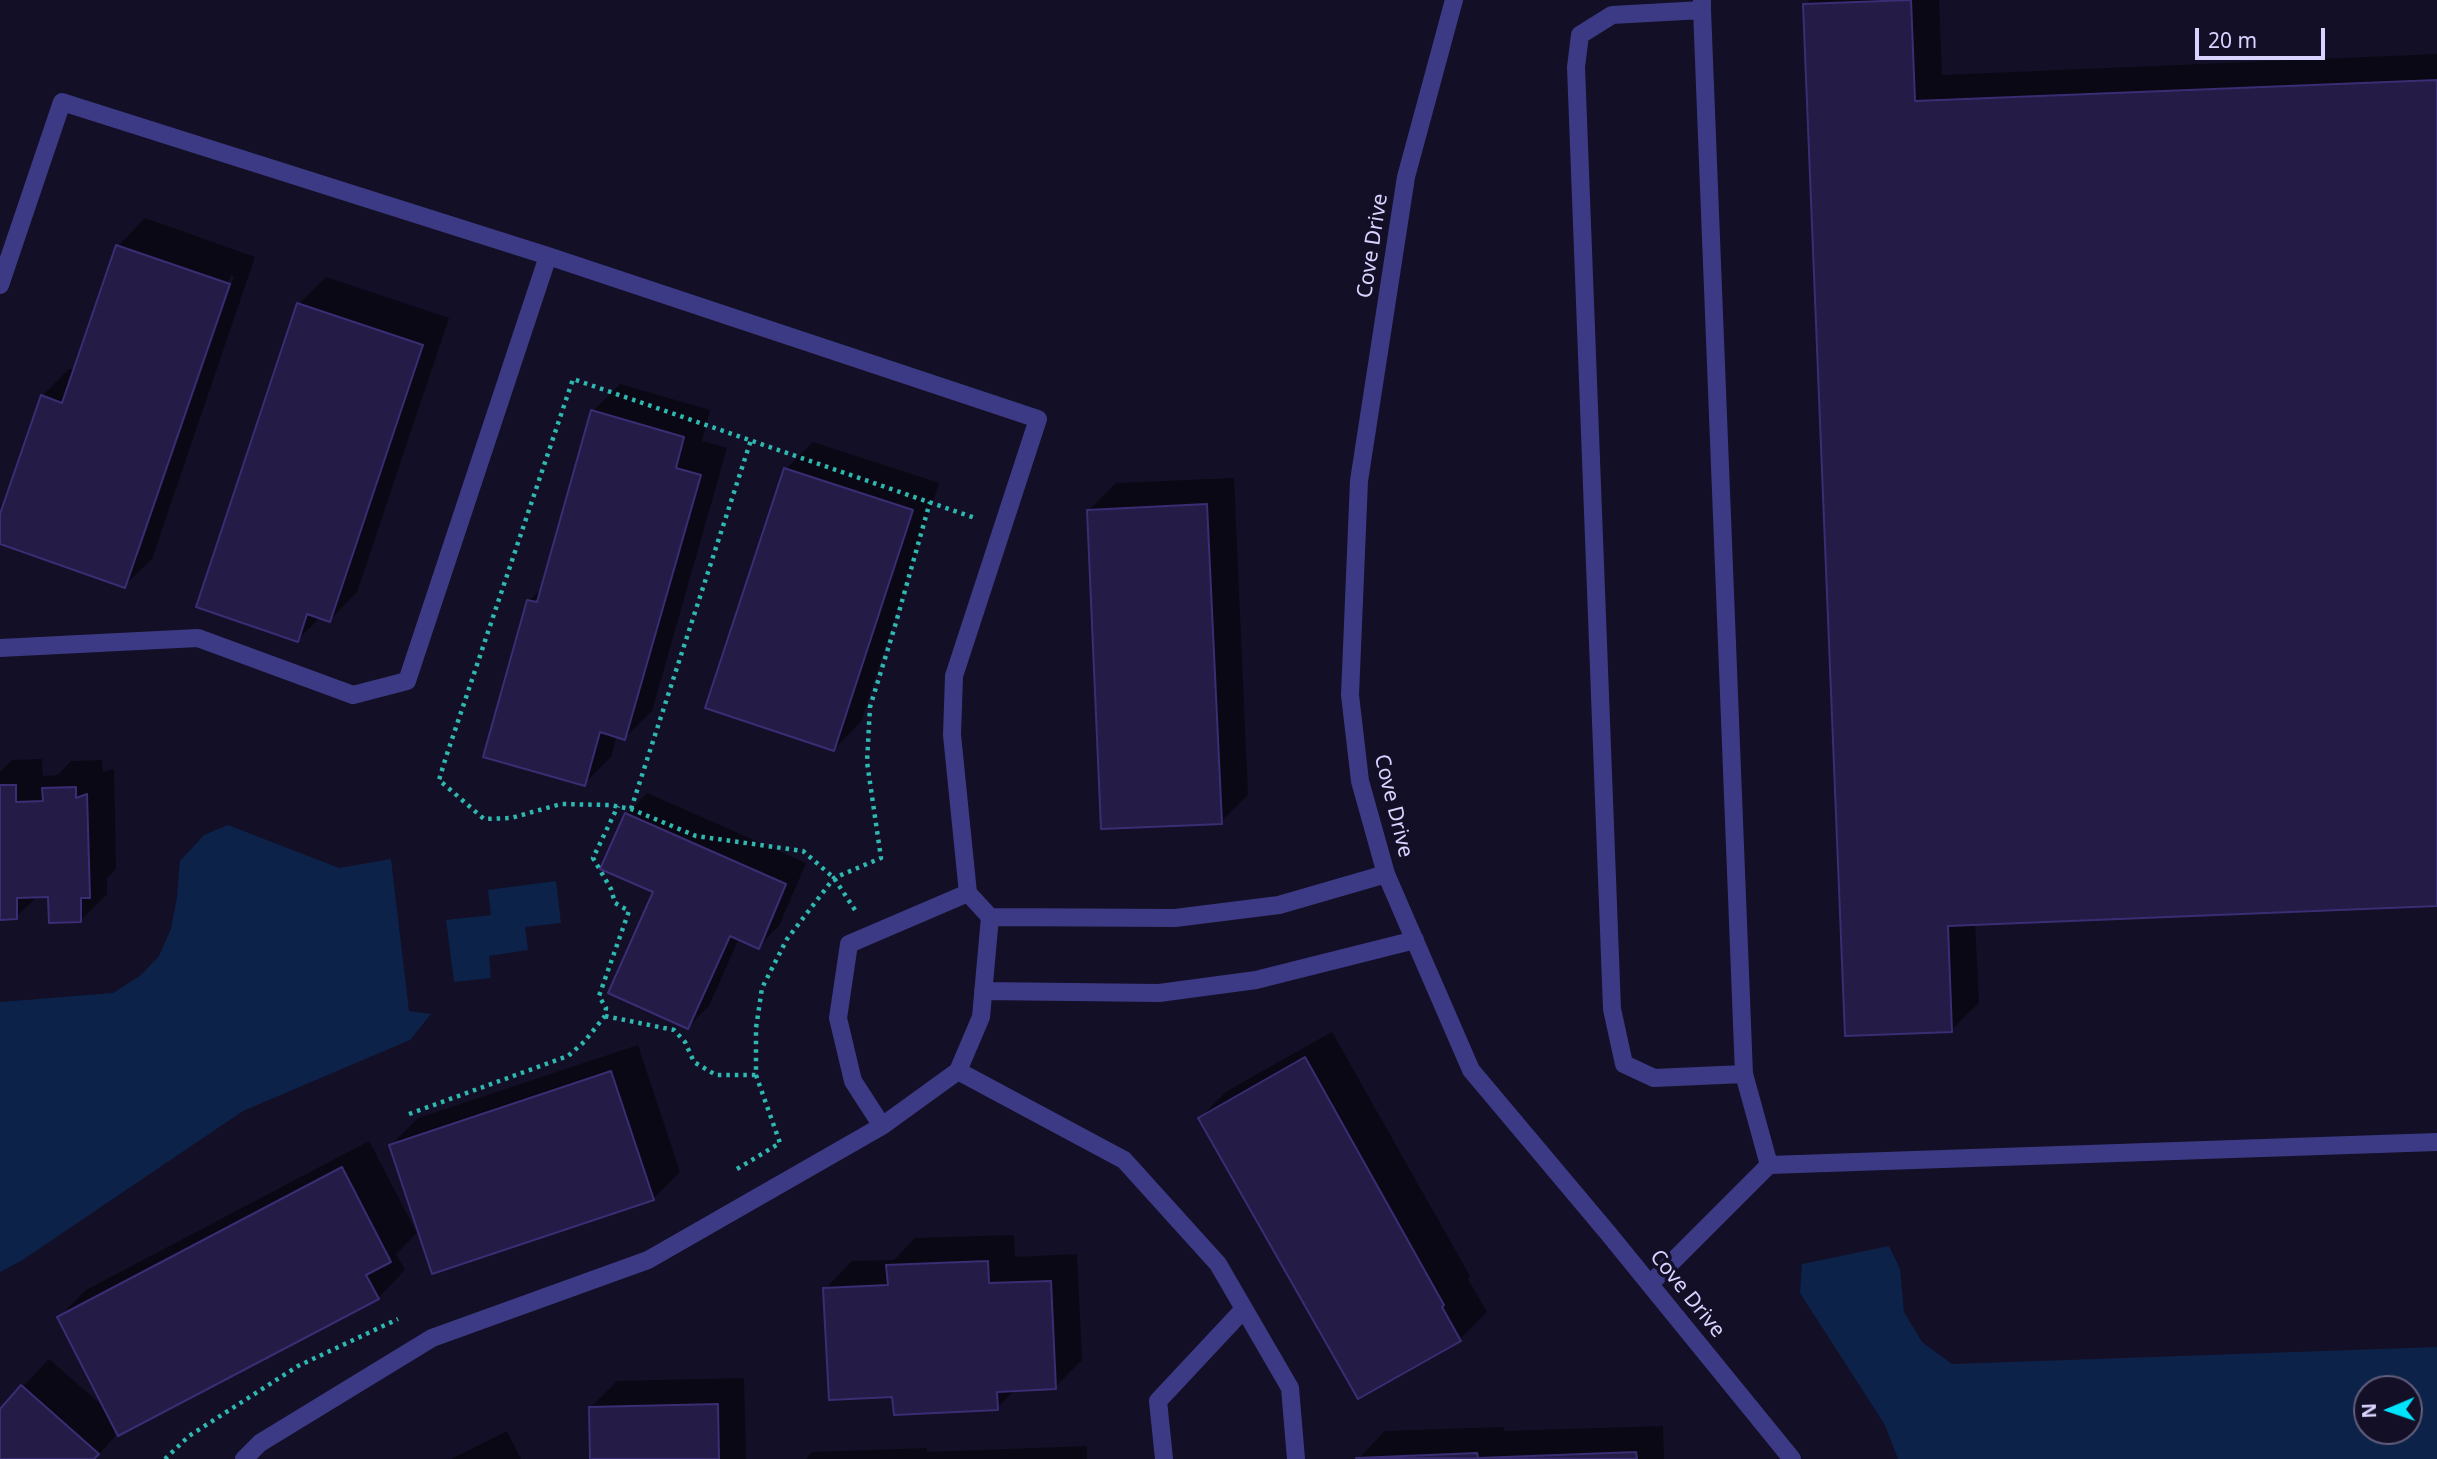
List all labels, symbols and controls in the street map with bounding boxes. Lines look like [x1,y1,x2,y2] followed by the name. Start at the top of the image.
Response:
[2199,14,2328,58] scale bar
[2208,26,2257,54] text: 20 m
[1352,192,1394,300] street label: Cove Drive
[1368,752,1418,860] street label: Cove Drive
[1644,1245,1730,1343] street label: Cove Drive
[2353,1375,2423,1445] north arrow
[2356,1402,2382,1419] text: N

